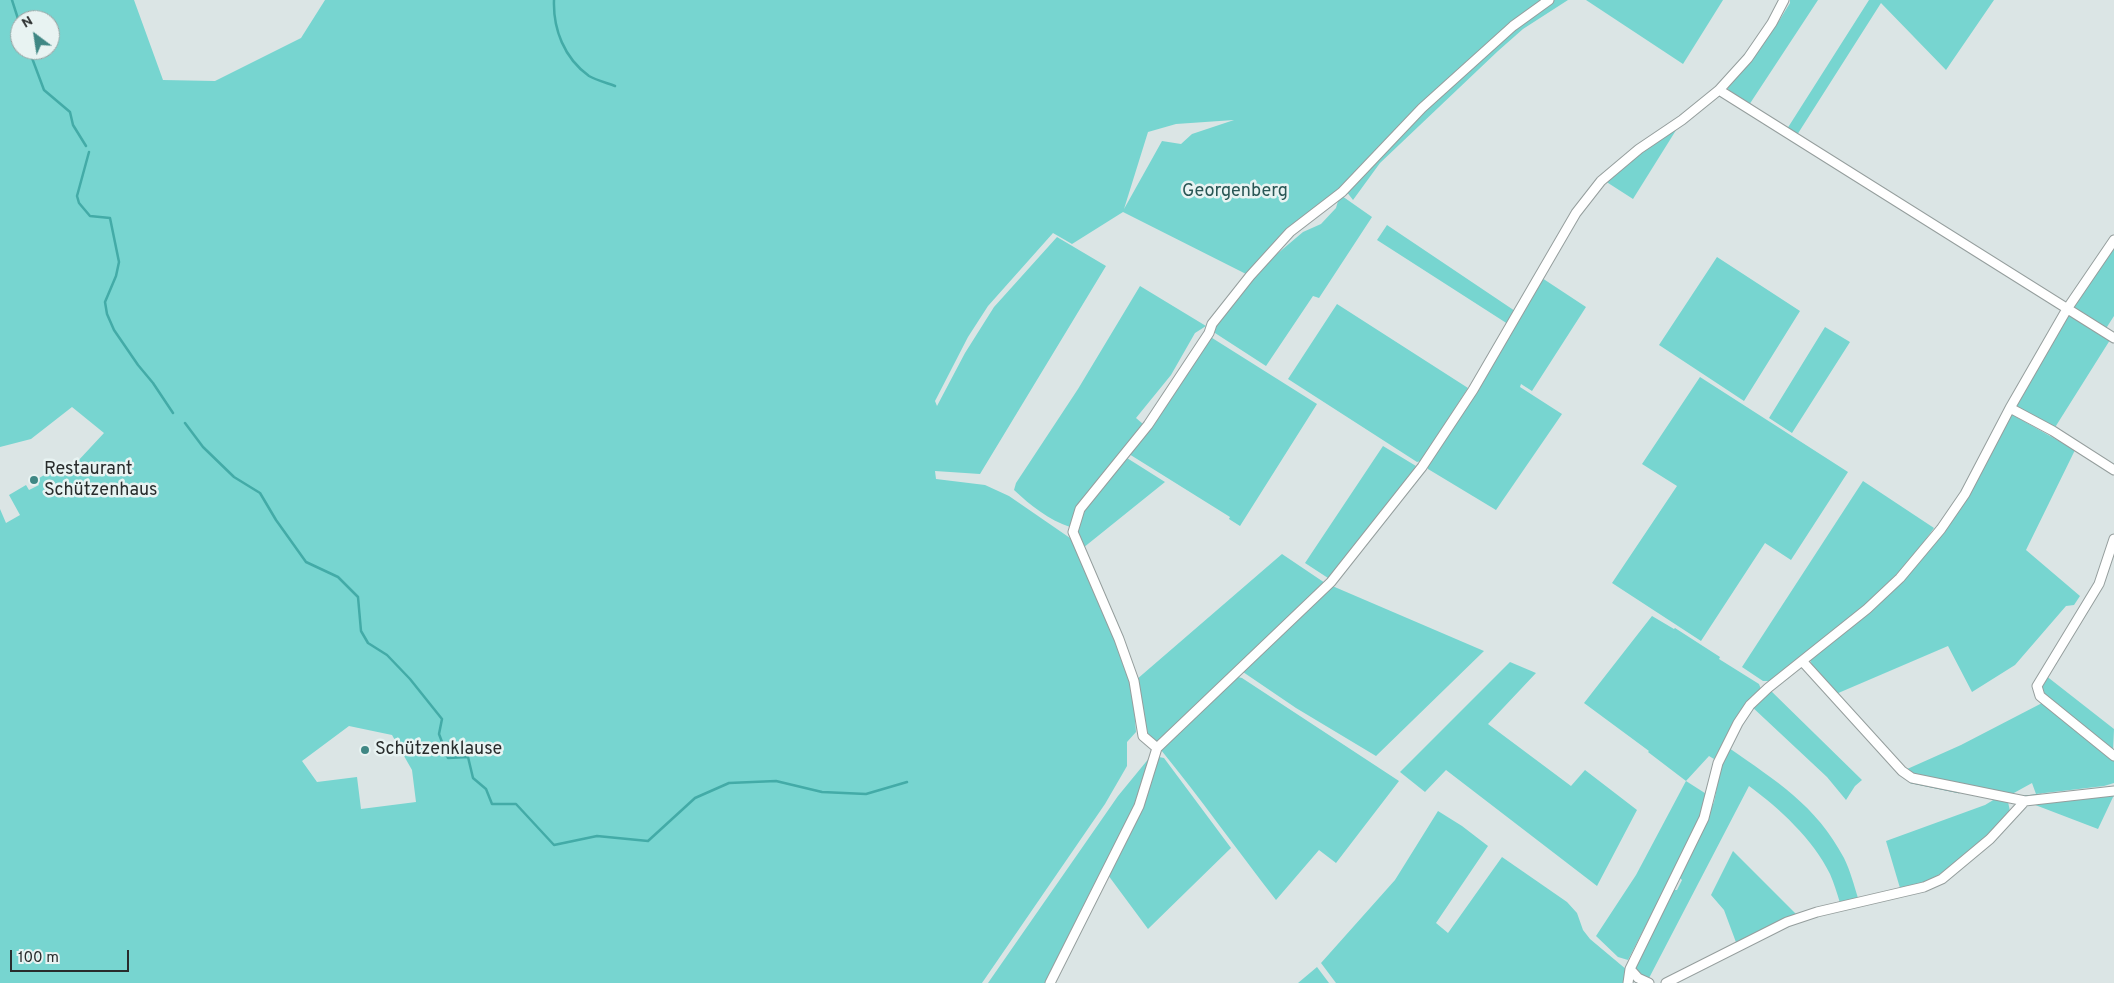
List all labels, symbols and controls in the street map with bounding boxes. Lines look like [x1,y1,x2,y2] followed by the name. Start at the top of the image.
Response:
[10,10,60,60] north arrow
[19,13,36,32] text: N
[1182,181,1288,203] park label: Georgenberg
[44,459,158,502] place label: Restaurant Schützenhaus
[28,474,40,486] marker: Restaurant Schützenhaus
[375,739,502,761] place label: Schützenklause
[359,744,371,756] marker: Schützenklause
[12,940,131,972] scale bar
[18,949,59,968] text: 100 m

